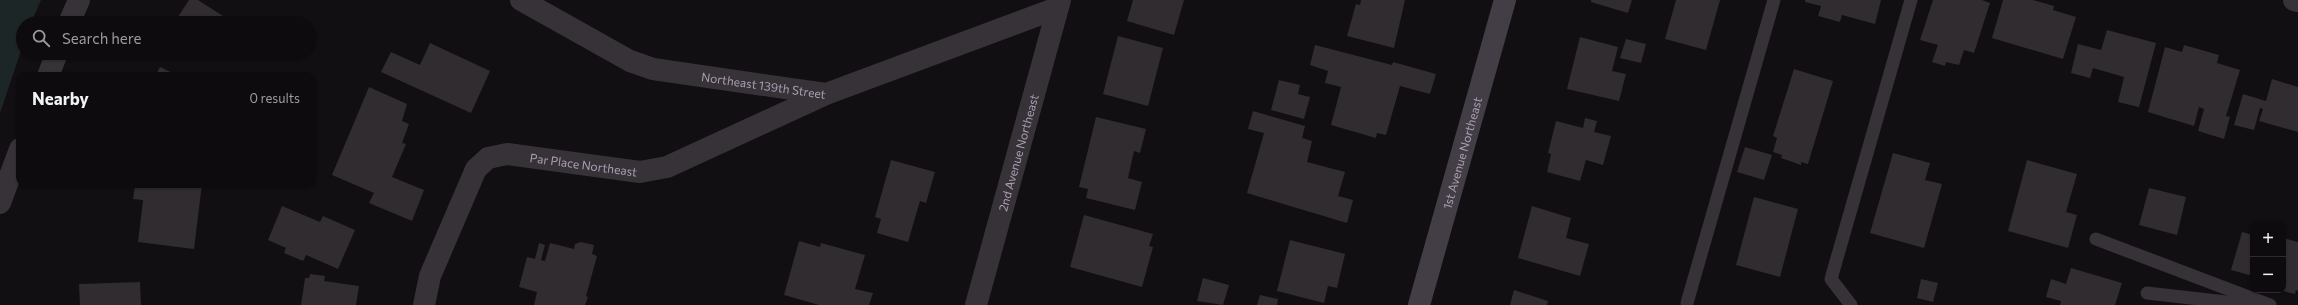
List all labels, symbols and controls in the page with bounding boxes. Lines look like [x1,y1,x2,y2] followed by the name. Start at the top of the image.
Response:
[16,16,316,60] search box
[30,27,52,49] icon: search
[62,29,141,47] text: Search here
[700,69,827,101] street label: Northeast 139th Street
[32,88,89,109] text: Nearby
[249,90,300,106] text: 0 results
[995,92,1041,213] street label: 2nd Avenue Northeast
[1439,95,1484,211] street label: 1st Avenue Northeast
[529,150,638,179] street label: Par Place Northeast
[2250,221,2286,293] map controls
[2250,221,2286,257] button: +
[2250,257,2286,293] button: −

